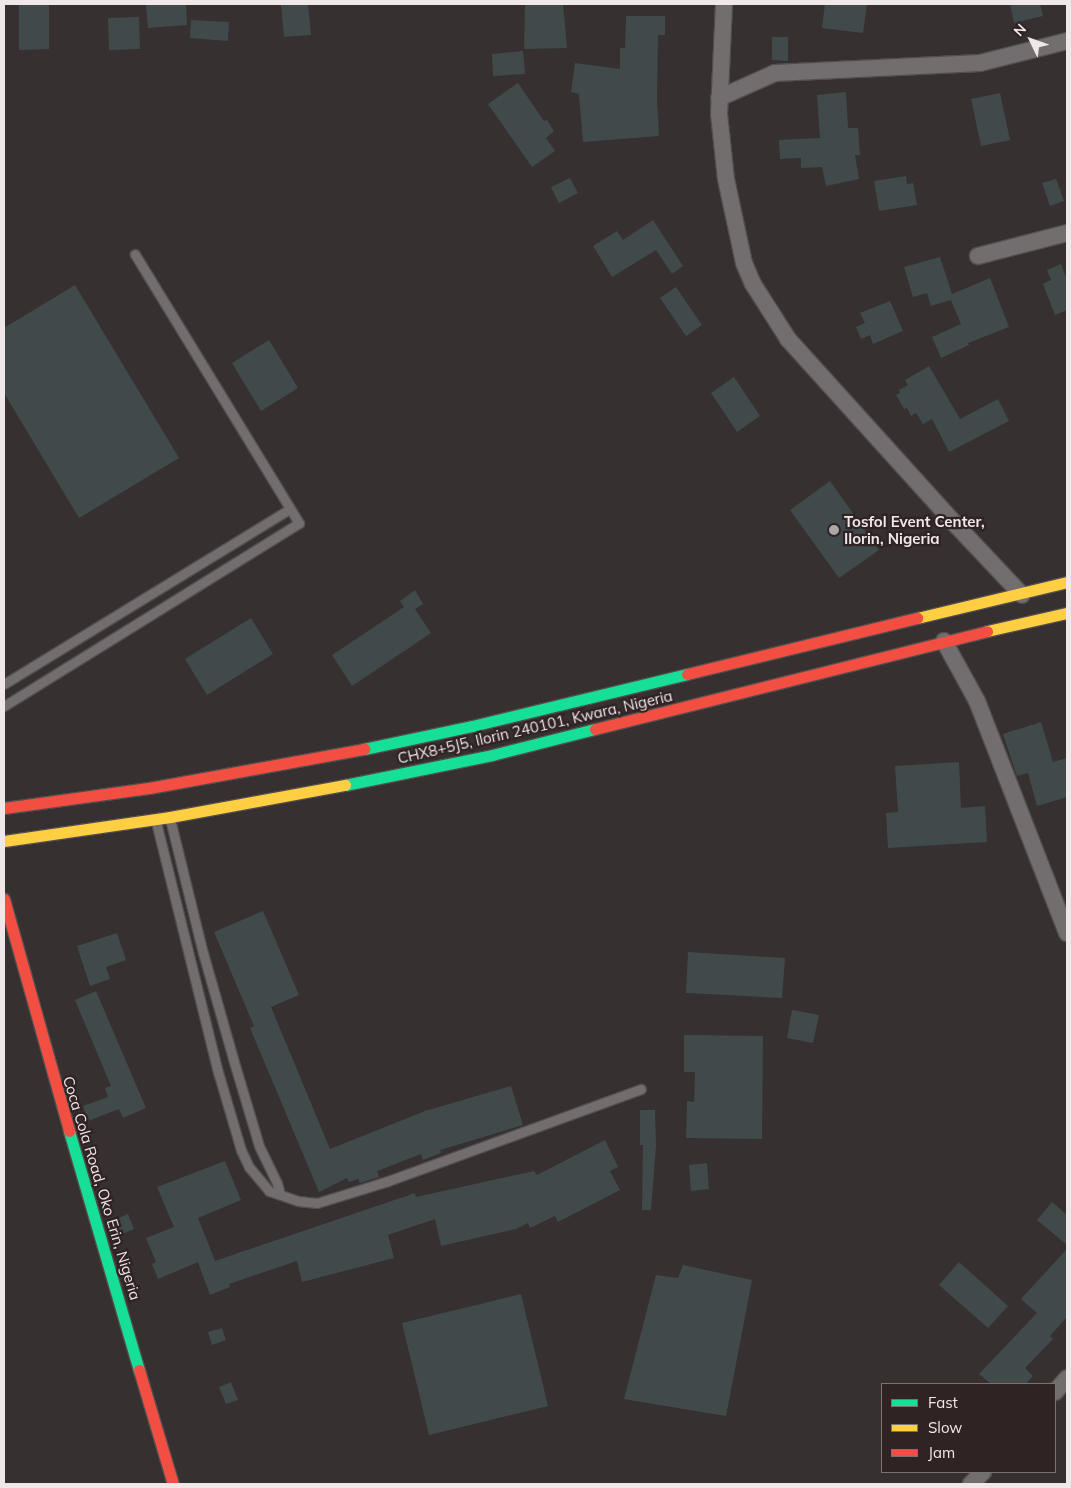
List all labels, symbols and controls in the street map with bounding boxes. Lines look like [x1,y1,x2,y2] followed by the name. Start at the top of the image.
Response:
[1006,15,1056,65] north arrow
[1010,20,1030,40] text: N
[844,512,985,547] place label: Tosfol Event Center, Ilorin, Nigeria
[828,524,840,536] marker: Tosfol Event Center, Ilorin, Nigeria
[396,687,674,767] street label: CHX8+5J5, Ilorin 240101, Kwara, Nigeria
[59,1074,145,1302] street label: Coca Cola Road, Oko Erin, Nigeria
[881,1383,1056,1473] legend
[928,1393,958,1412] text: Fast
[928,1418,962,1437] text: Slow
[928,1443,955,1462] text: Jam

